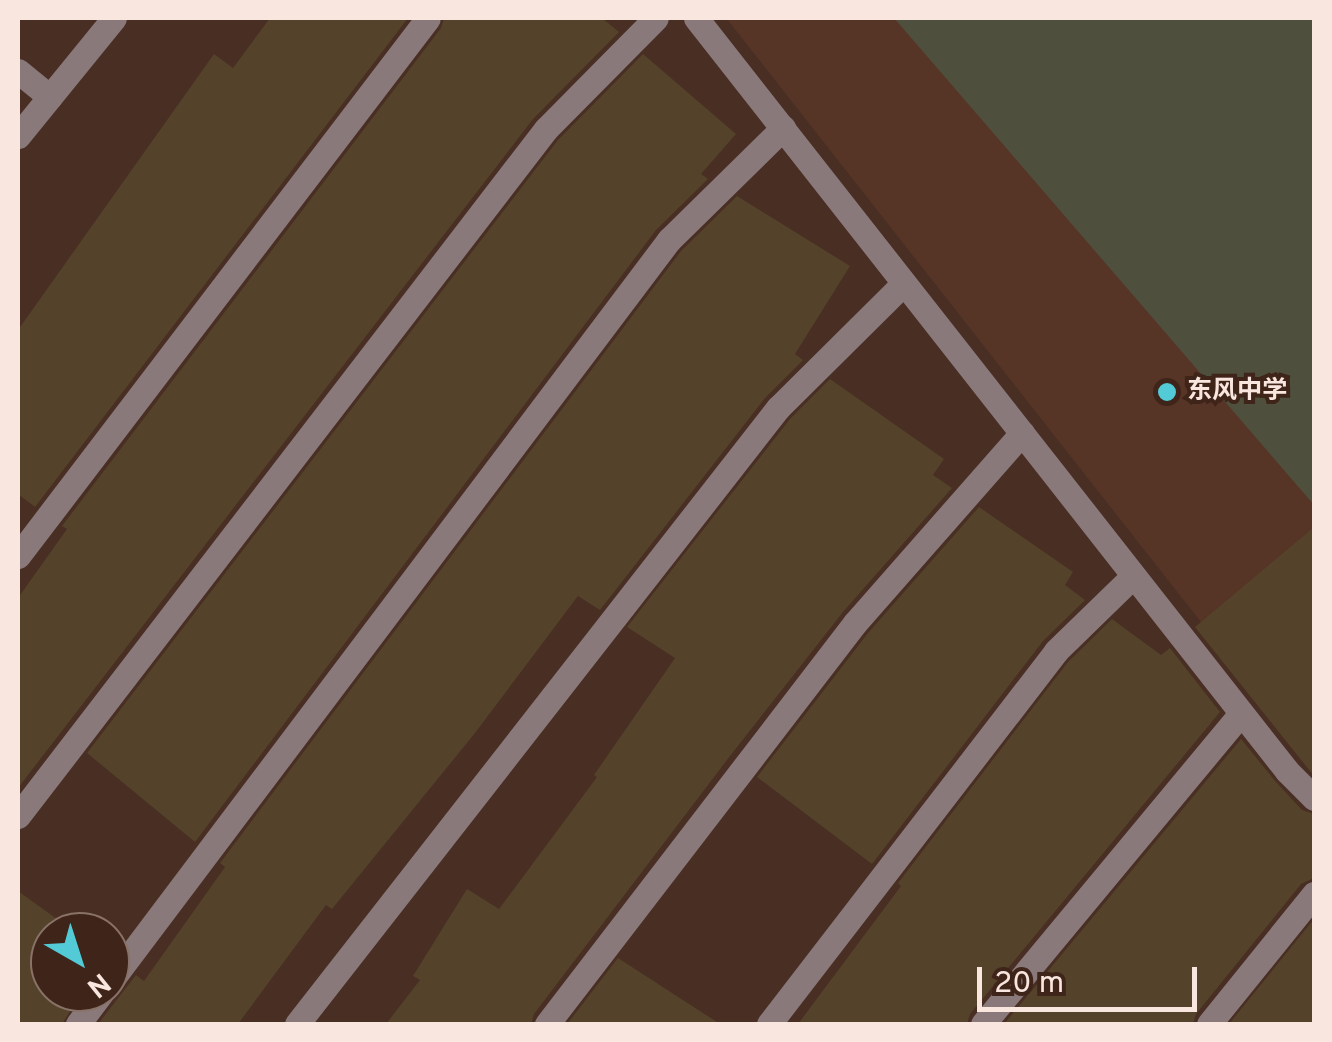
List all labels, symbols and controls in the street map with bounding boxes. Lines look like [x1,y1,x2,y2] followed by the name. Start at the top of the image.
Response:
[1187,377,1287,407] place label: 东风中学
[1156,381,1178,403] marker: 东风中学
[30,912,130,1012] north arrow
[982,947,1202,1009] scale bar
[78,963,117,1004] text: N
[994,966,1064,1003] text: 20 m

